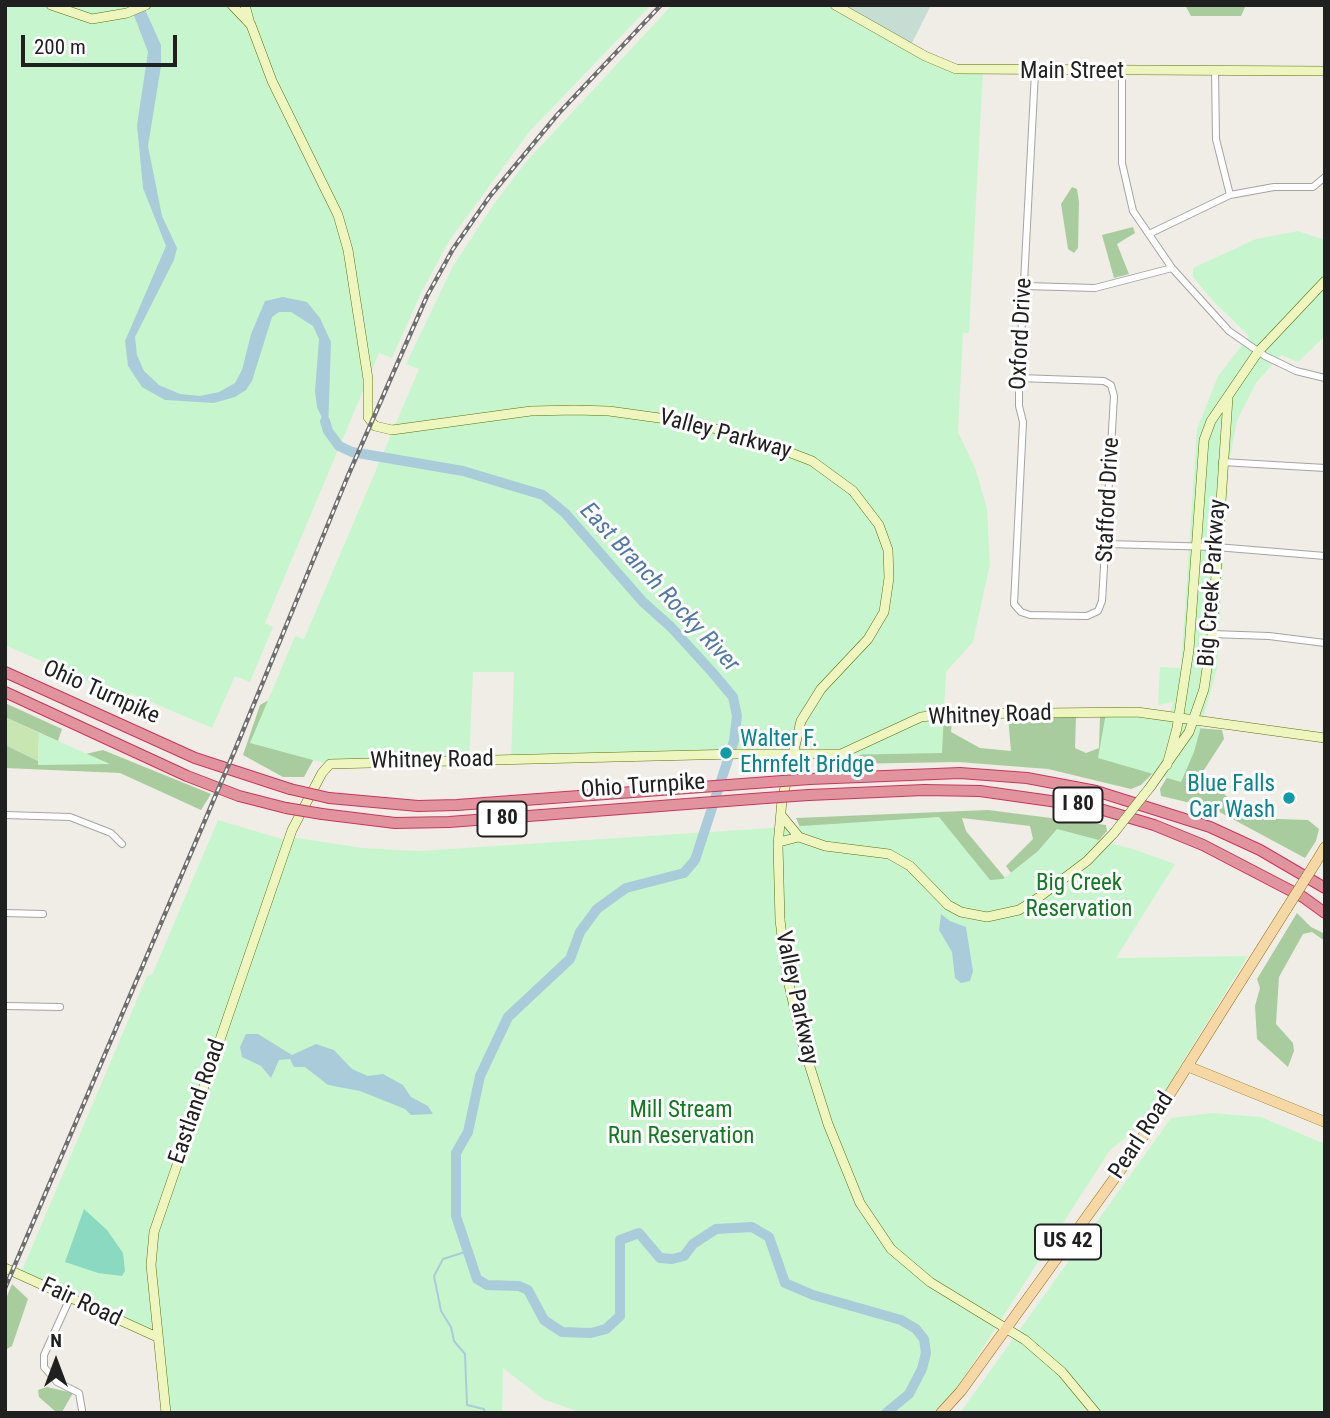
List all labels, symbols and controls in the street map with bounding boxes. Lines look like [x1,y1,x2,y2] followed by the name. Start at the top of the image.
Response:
[24,21,180,65] scale bar
[34,35,86,59] text: 200 m
[1020,58,1124,86] street label: Main Street
[1005,277,1039,391] street label: Oxford Drive
[656,404,794,466] street label: Valley Parkway
[1092,437,1126,563] street label: Stafford Drive
[573,497,745,679] water label: East Branch Rocky River
[1193,498,1233,668] street label: Big Creek Parkway
[38,655,164,731] street label: Ohio Turnpike
[928,700,1052,732] street label: Whitney Road
[740,726,874,780] place label: Walter F. Ehrnfelt Bridge
[718,745,734,761] marker: Walter F. Ehrnfelt Bridge
[370,746,494,776] street label: Whitney Road
[580,769,706,805] street label: Ohio Turnpike
[1187,771,1275,825] place label: Blue Falls Car Wash
[1054,788,1102,822] road number: I 80
[1281,790,1297,806] marker: Blue Falls Car Wash
[477,802,526,836] road number: I 80
[1026,870,1132,924] park label: Big Creek Reservation
[768,929,824,1067] street label: Valley Parkway
[164,1036,232,1168] street label: Eastland Road
[1104,1087,1180,1185] street label: Pearl Road
[608,1097,754,1151] park label: Mill Stream Run Reservation
[1035,1224,1101,1260] road number: US 42
[36,1272,126,1334] street label: Fair Road
[21,1327,91,1397] north arrow
[50,1329,62,1352] text: N

